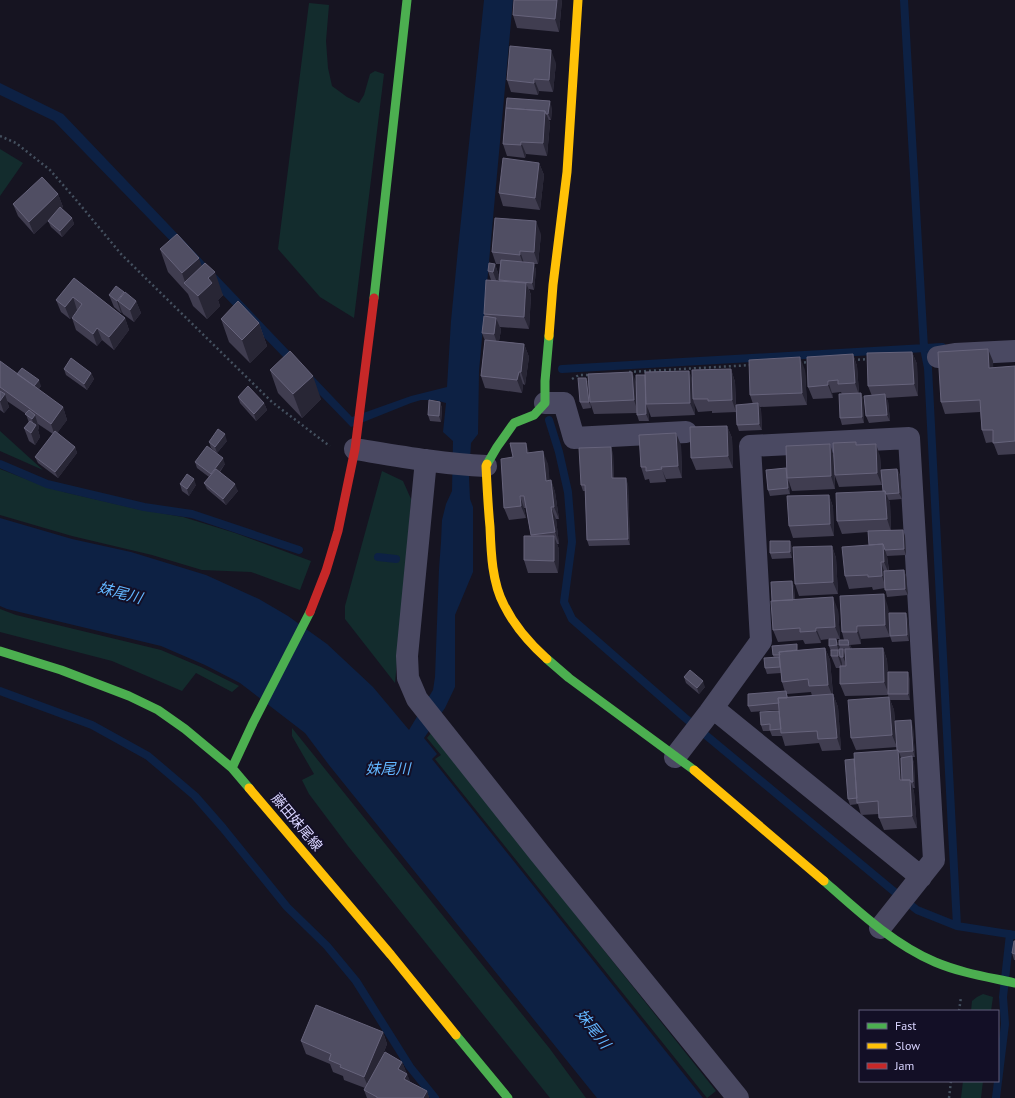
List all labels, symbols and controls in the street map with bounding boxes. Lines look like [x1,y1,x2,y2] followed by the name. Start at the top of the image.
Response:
[96,578,146,608] water label: 妹尾川
[365,759,412,778] water label: 妹尾川
[268,789,326,855] street label: 藤田妹尾線
[572,1005,616,1054] water label: 妹尾川
[859,1010,999,1082] legend
[895,1018,916,1033] text: Fast
[895,1038,920,1053] text: Slow
[894,1058,914,1073] text: Jam

